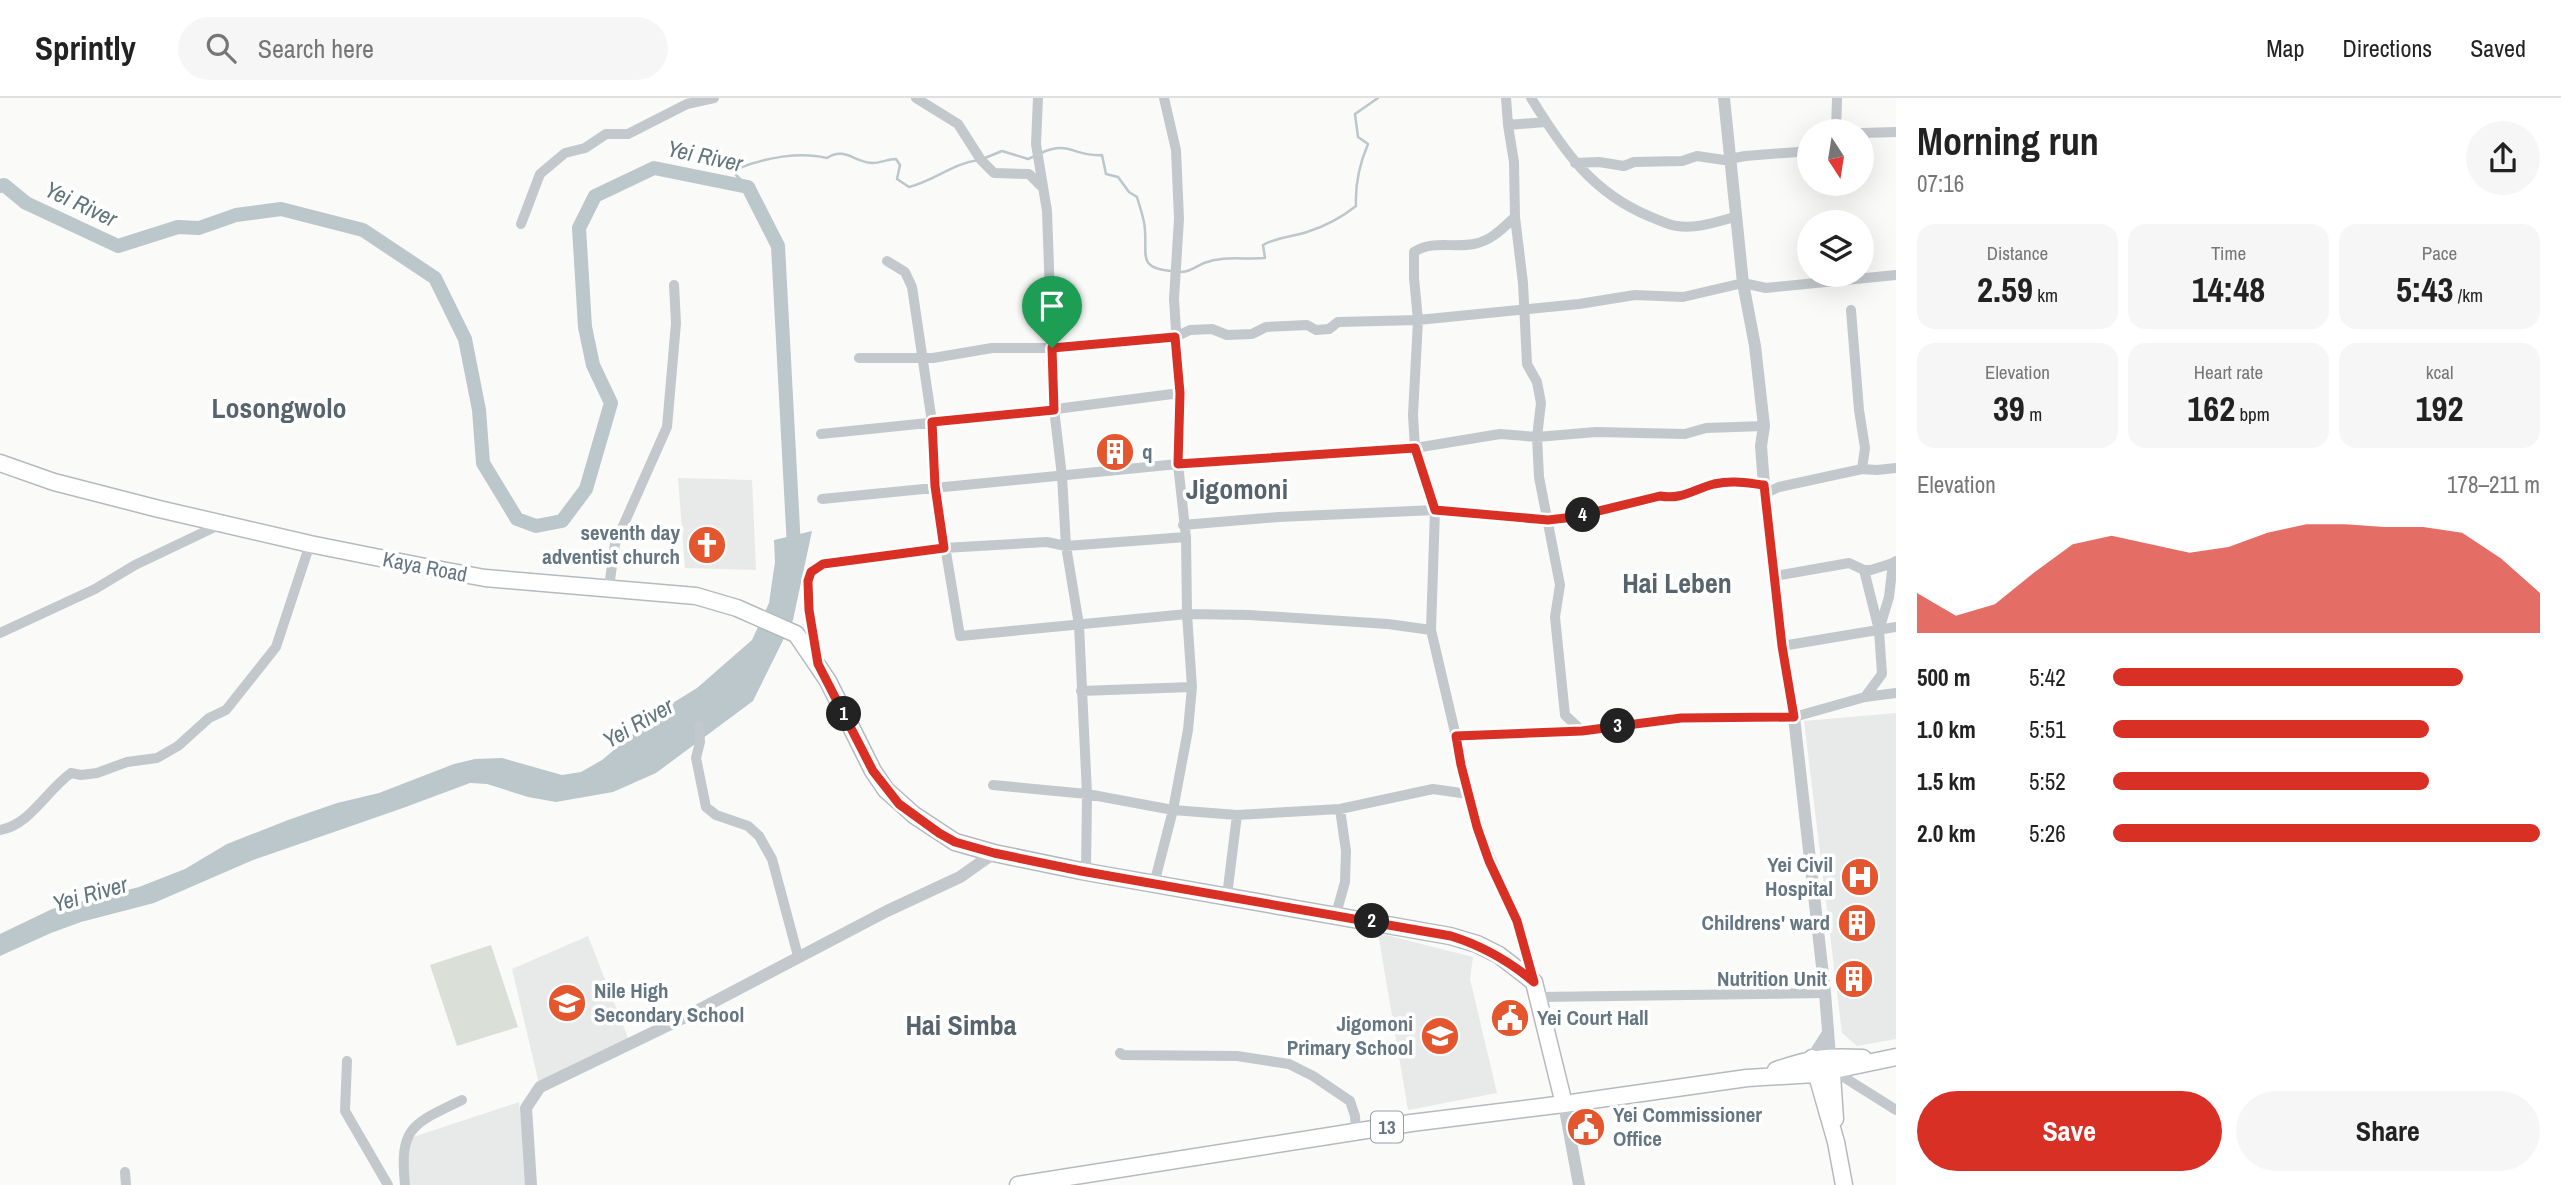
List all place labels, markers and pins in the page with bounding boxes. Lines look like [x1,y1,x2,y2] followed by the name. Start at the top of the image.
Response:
[1022,276,1082,348] pin
[1094,431,1136,473] building icon: q
[1142,437,1153,466] place label: q
[1566,498,1600,532] pin: 4
[542,518,680,571] place label: seventh day adventist church
[686,524,728,566] church icon: seventh day adventist church
[826,696,862,732] pin: 1
[1600,708,1636,744] pin: 3
[1765,850,1833,903] place label: Yei Civil Hospital
[1839,856,1881,898] hospital icon: Yei Civil Hospital
[1836,902,1878,944] building icon: Childrens' ward
[1354,904,1390,938] pin: 2
[1702,908,1830,937] place label: Childrens' ward
[1833,958,1875,1000] building icon: Nutrition Unit
[1717,964,1827,993] place label: Nutrition Unit
[594,976,744,1029] place label: Nile High Secondary School
[546,982,588,1024] school or university icon: Nile High Secondary School
[1489,997,1531,1039] public building icon: Yei Court Hall
[1537,1003,1649,1032] place label: Yei Court Hall
[1287,1009,1413,1062] place label: Jigomoni Primary School
[1419,1015,1461,1057] school or university icon: Jigomoni Primary School
[1613,1100,1762,1153] place label: Yei Commissioner Office
[1565,1106,1607,1148] public building icon: Yei Commissioner Office

